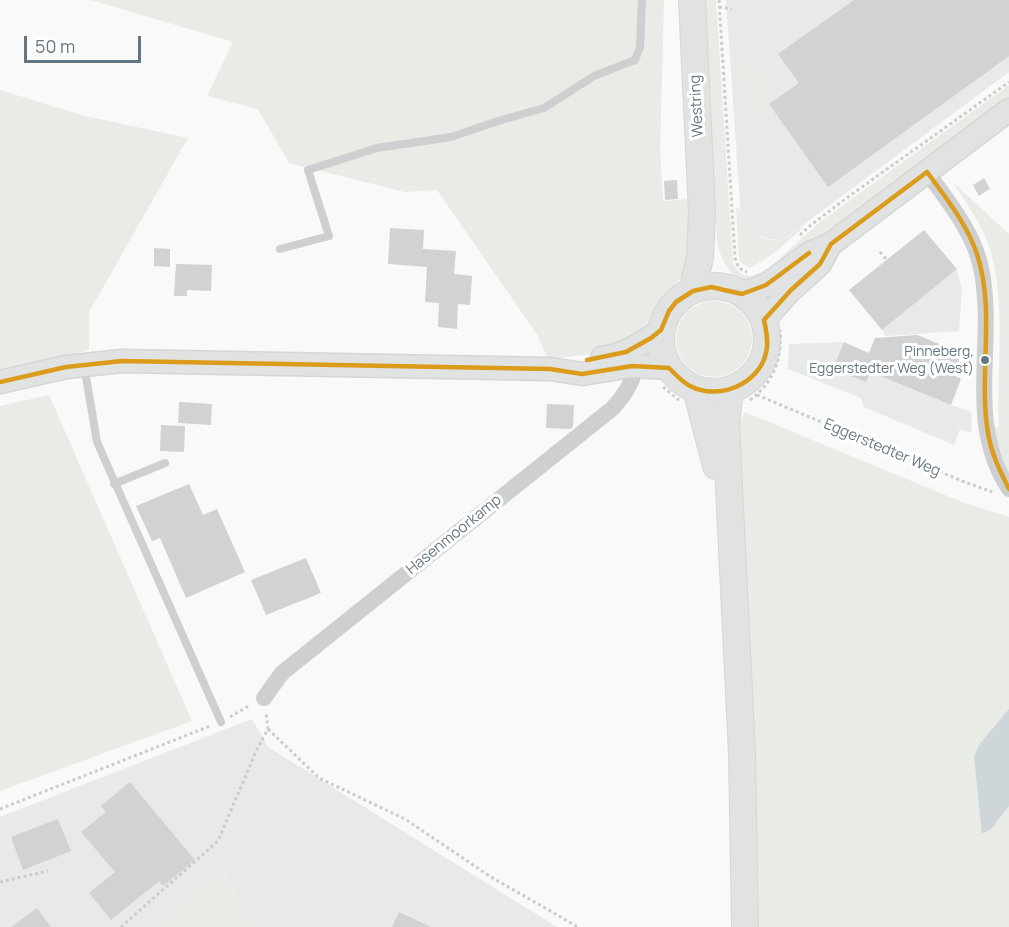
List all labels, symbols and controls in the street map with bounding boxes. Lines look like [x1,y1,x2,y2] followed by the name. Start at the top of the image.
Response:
[27,24,144,62] scale bar
[35,34,75,58] text: 50 m
[686,74,708,138] street label: Westring
[809,344,974,376] place label: Pinneberg, Eggerstedter Weg (West)
[979,354,991,366] marker: Pinneberg, Eggerstedter Weg (West)
[821,415,943,481] street label: Eggerstedter Weg
[403,491,505,579] street label: Hasenmoorkamp

